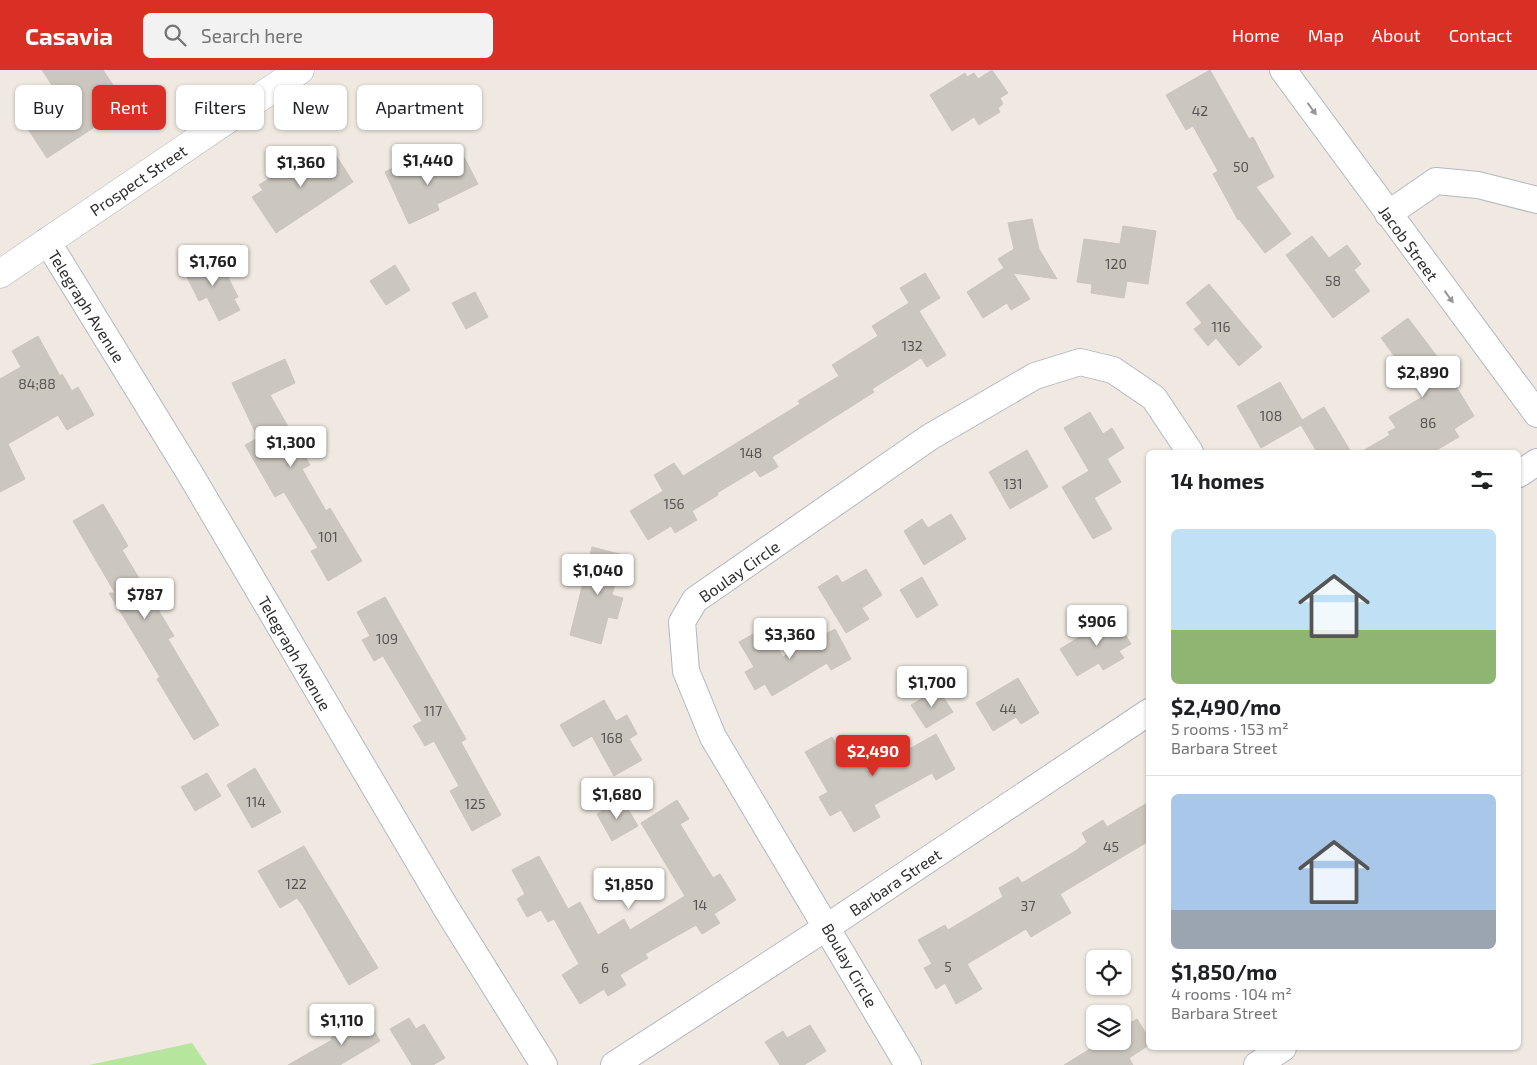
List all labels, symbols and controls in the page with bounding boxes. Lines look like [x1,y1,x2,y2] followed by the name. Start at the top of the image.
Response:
[143,13,493,58] search box
[25,21,113,50] text: Casavia
[161,21,189,49] icon: search
[201,24,303,47] text: Search here
[1232,24,1280,46] text: Home
[1308,24,1344,46] text: Map
[1372,24,1421,46] text: About
[1449,24,1512,46] text: Contact
[15,85,82,130] chip: Buy
[92,85,166,130] chip: Rent
[176,85,264,130] chip: Filters
[274,85,347,130] chip: New
[357,85,482,130] chip: Apartment
[1192,102,1208,119] house number: 42
[1307,102,1317,116] one-way arrow
[86,141,190,219] street label: Prospect Street
[387,144,469,186] pin: $1,440
[260,146,342,188] pin: $1,360
[403,150,453,169] text: $1,440
[277,152,325,171] text: $1,360
[1233,158,1249,175] house number: 50
[1375,202,1443,284] street label: Jacob Street
[172,244,254,287] pin: $1,760
[45,246,129,366] street label: Telegraph Avenue
[189,251,237,270] text: $1,760
[1105,255,1127,272] house number: 120
[1325,272,1341,289] house number: 58
[1444,290,1454,304] one-way arrow
[1211,318,1231,335] house number: 116
[901,337,923,354] house number: 132
[1382,356,1464,398] pin: $2,890
[1397,362,1449,381] text: $2,890
[18,375,56,392] house number: 84;88
[1260,407,1282,424] house number: 108
[1420,414,1436,431] house number: 86
[250,426,332,468] pin: $1,300
[266,432,316,451] text: $1,300
[740,444,762,461] house number: 148
[1468,466,1496,494] icon: filters
[1171,468,1265,493] text: 14 homes
[1004,475,1022,492] house number: 131
[663,495,685,512] house number: 156
[318,528,338,545] house number: 101
[695,536,783,606] street label: Boulay Circle
[557,554,639,596] pin: $1,040
[573,560,623,579] text: $1,040
[1289,561,1379,651] icon: home
[115,578,175,620] pin: $787
[127,584,163,603] text: $787
[255,592,335,714] street label: Telegraph Avenue
[1067,604,1127,647] pin: $906
[1078,611,1116,630] text: $906
[749,618,831,660] pin: $3,360
[765,624,815,643] text: $3,360
[376,630,398,647] house number: 109
[891,666,973,708] pin: $1,700
[908,672,956,691] text: $1,700
[1171,694,1281,719] text: $2,490/mo
[999,700,1017,717] house number: 44
[424,702,442,719] house number: 117
[1171,719,1289,738] text: 5 rooms · 153 m²
[601,729,623,746] house number: 168
[832,734,914,777] pin: $2,490
[1171,738,1277,757] text: Barbara Street
[847,741,899,760] text: $2,490
[576,778,658,820] pin: $1,680
[592,784,642,803] text: $1,680
[246,793,266,810] house number: 114
[465,795,485,812] house number: 125
[1289,827,1379,917] icon: home
[1103,838,1119,855] house number: 45
[846,844,944,920] street label: Barbara Street
[588,868,670,910] pin: $1,850
[605,874,653,893] text: $1,850
[285,875,307,892] house number: 122
[693,896,707,913] house number: 14
[1021,897,1035,914] house number: 37
[818,920,882,1010] street label: Boulay Circle
[1086,950,1131,1050] map controls
[1086,950,1131,995] button: locate
[944,958,952,975] house number: 5
[601,959,609,976] house number: 6
[1171,959,1277,984] text: $1,850/mo
[1171,984,1292,1003] text: 4 rooms · 104 m²
[1171,1003,1277,1022] text: Barbara Street
[301,1004,383,1046] pin: $1,110
[1086,1005,1131,1050] button: layers
[320,1010,364,1029] text: $1,110

